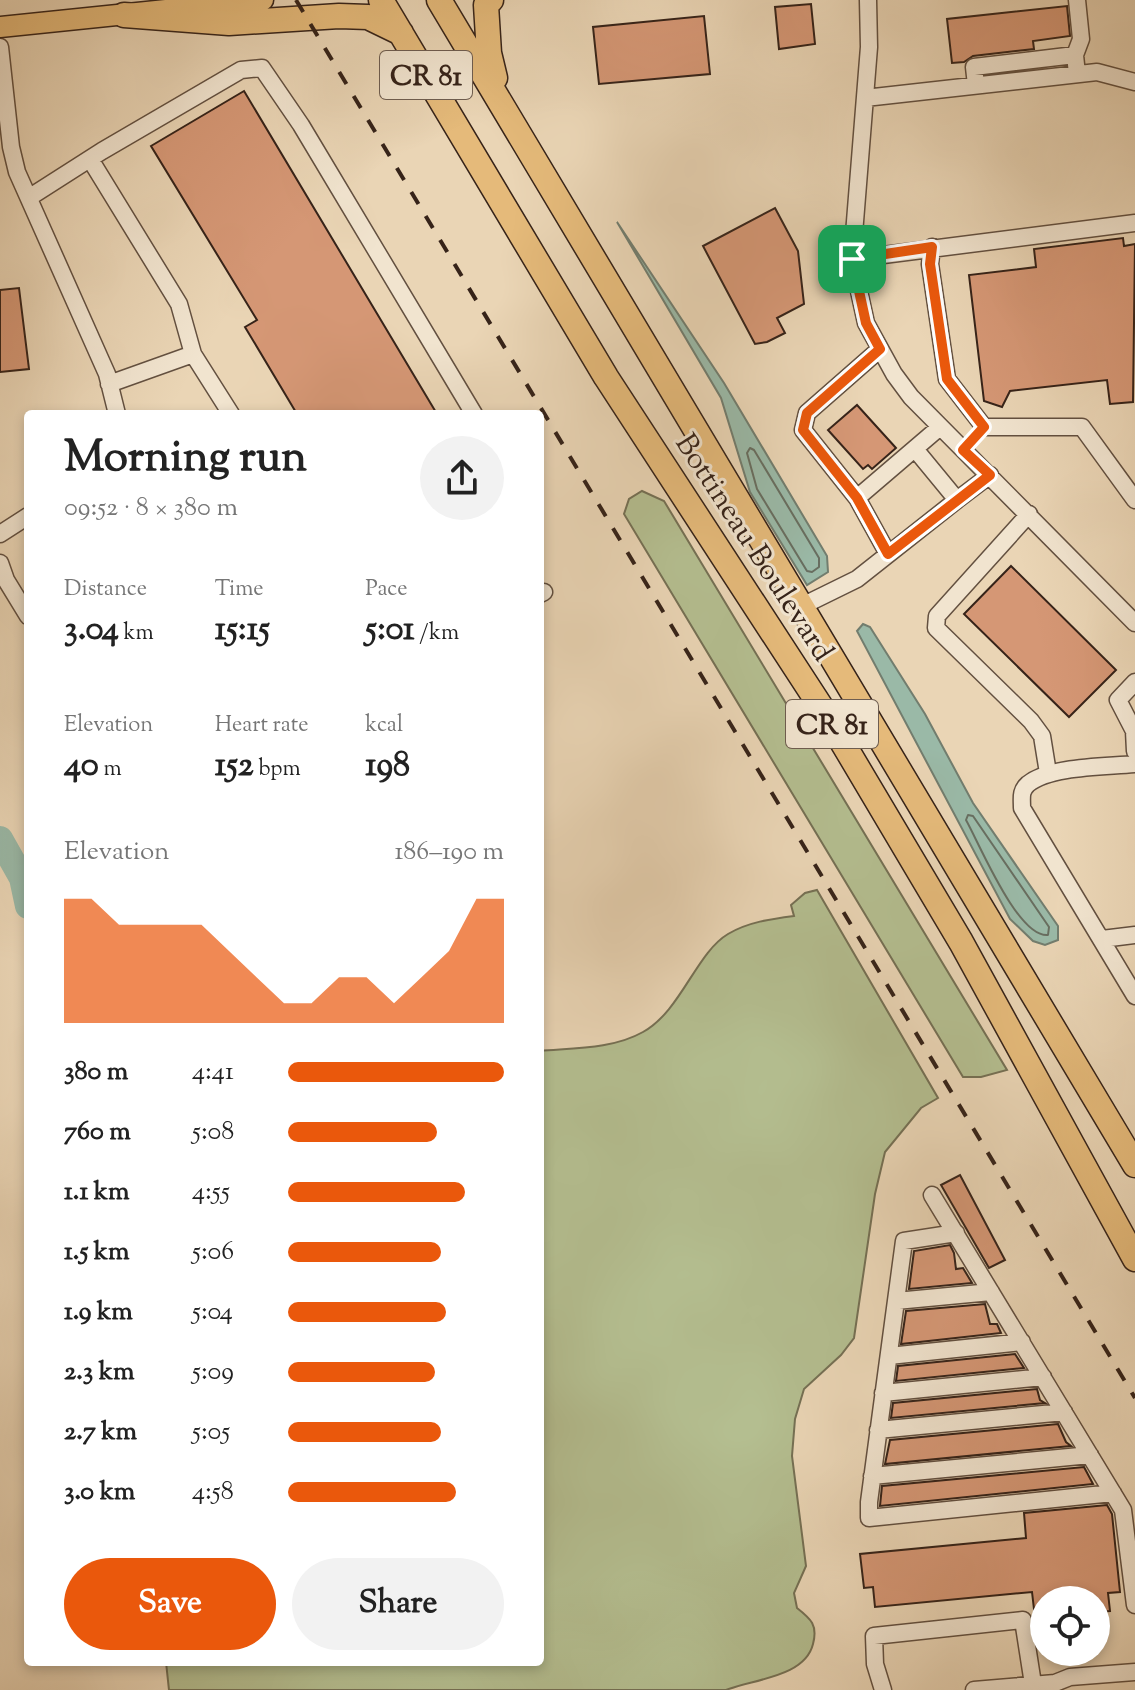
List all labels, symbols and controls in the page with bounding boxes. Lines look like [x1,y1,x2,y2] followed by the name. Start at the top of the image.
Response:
[380,51,472,99] road number: CR 81
[818,225,886,293] pin
[830,237,874,281] icon: arrive
[663,426,843,671] street label: Bottineau Boulevard
[64,428,307,491] text: Morning run
[420,436,504,520] button: share
[64,490,238,527] text: 09:52 · 8 × 380 m
[64,574,147,606] text: Distance
[215,574,264,606] text: Time
[365,574,407,606] text: Pace
[64,606,119,655] text: 3.04
[215,606,270,655] text: 15:15
[365,606,415,655] text: 5:01
[119,618,154,650] text: km
[415,618,459,650] text: /km
[786,700,878,748] road number: CR 81
[64,710,153,742] text: Elevation
[215,710,309,742] text: Heart rate
[365,710,403,742] text: kcal
[64,742,99,791] text: 40
[215,742,254,791] text: 152
[365,742,410,791] text: 198
[99,754,122,786] text: m
[254,754,301,786] text: bpm
[64,834,169,871] text: Elevation
[394,834,504,871] text: 186–190 m
[64,1054,128,1091] text: 380 m
[192,1054,234,1091] text: 4:41
[64,1114,131,1151] text: 760 m
[192,1114,234,1151] text: 5:08
[64,1174,129,1211] text: 1.1 km
[192,1174,230,1211] text: 4:55
[64,1234,130,1271] text: 1.5 km
[192,1234,234,1271] text: 5:06
[64,1294,133,1331] text: 1.9 km
[192,1294,233,1331] text: 5:04
[64,1354,134,1391] text: 2.3 km
[192,1354,234,1391] text: 5:09
[64,1414,137,1451] text: 2.7 km
[192,1414,230,1451] text: 5:05
[64,1474,135,1511] text: 3.0 km
[192,1474,234,1511] text: 4:58
[64,1558,276,1650] button: Save
[292,1558,504,1650] button: Share
[1030,1586,1110,1666] map controls
[1030,1586,1110,1666] button: locate

